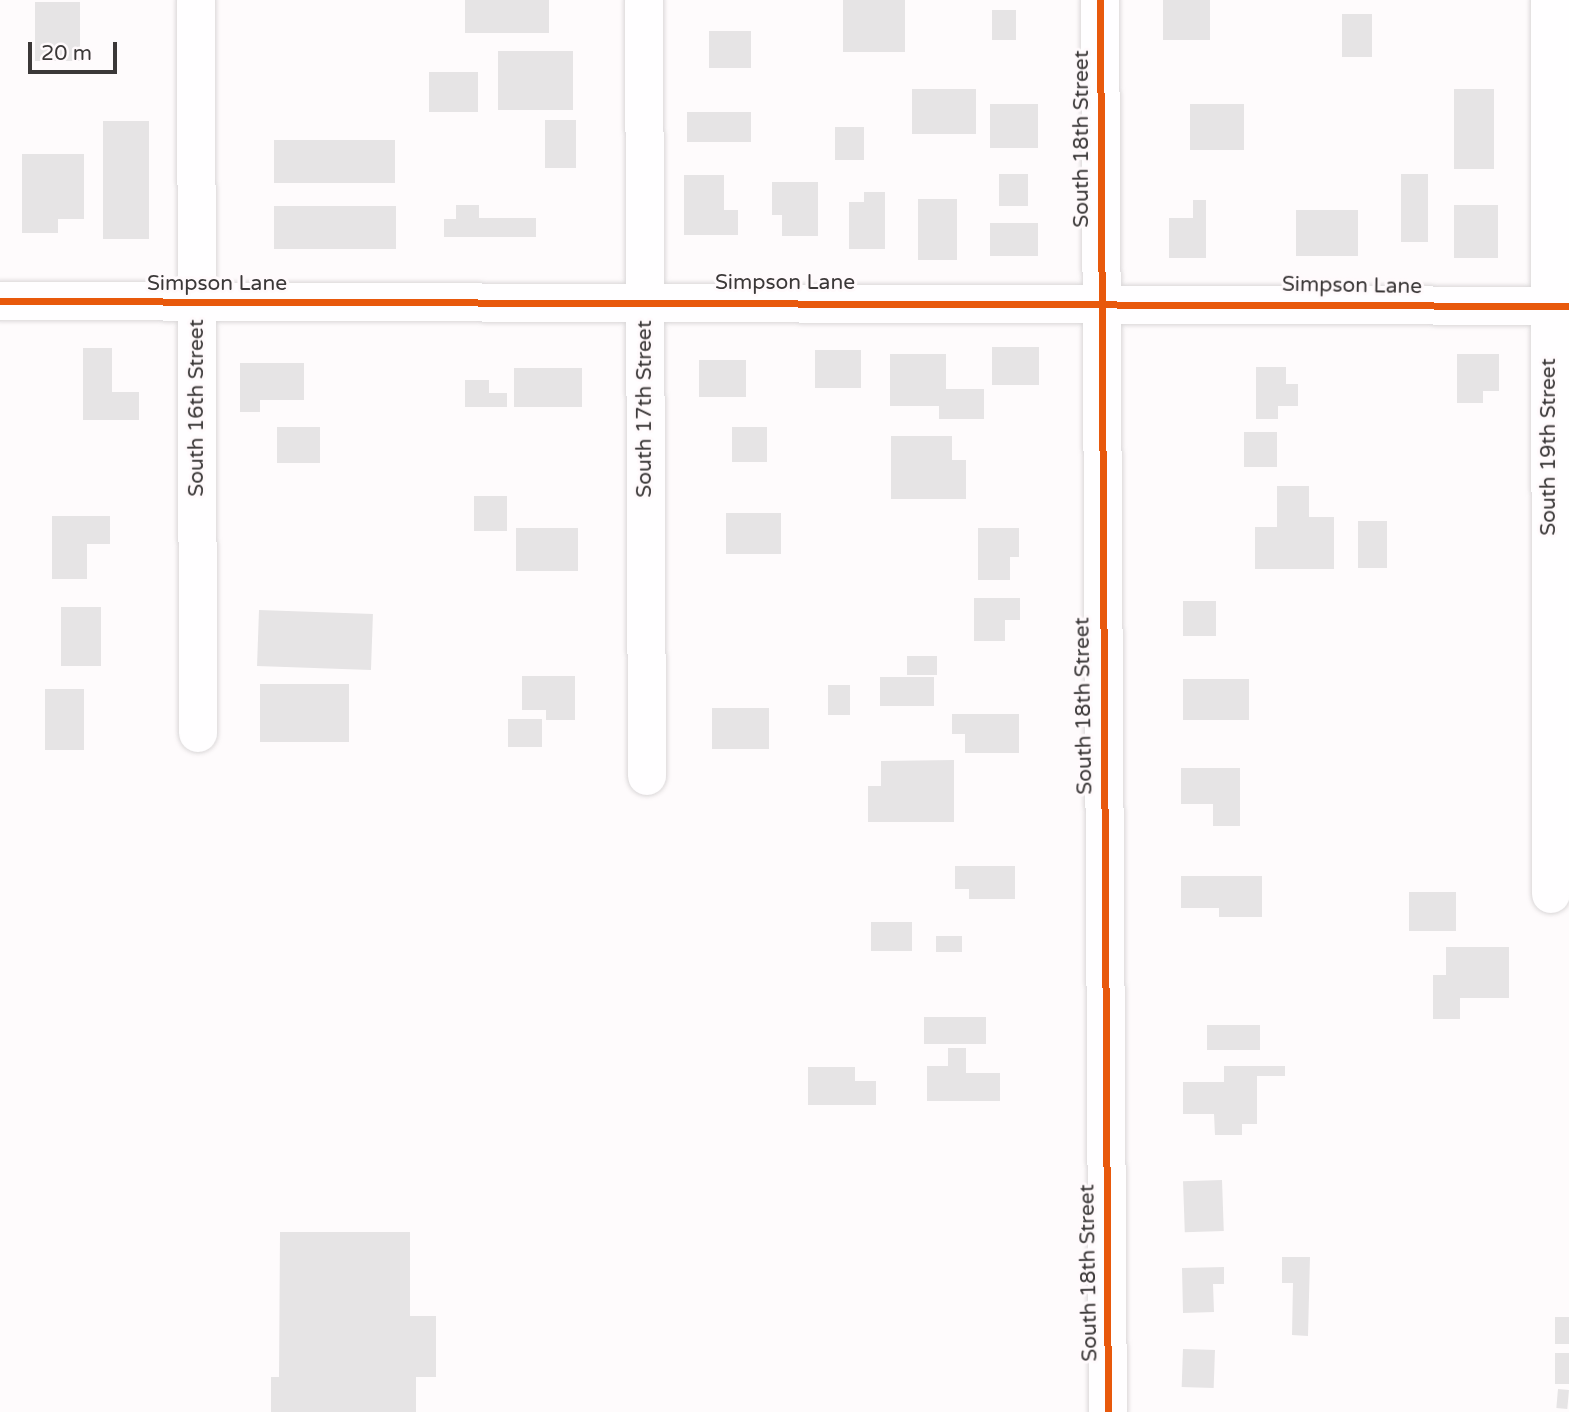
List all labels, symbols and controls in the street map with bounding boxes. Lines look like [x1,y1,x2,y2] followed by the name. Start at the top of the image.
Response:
[32,28,121,72] scale bar
[41,41,92,66] text: 20 m
[1069,50,1095,228] street label: South 18th Street
[715,270,855,296] street label: Simpson Lane
[147,271,287,297] street label: Simpson Lane
[1282,272,1422,300] street label: Simpson Lane
[184,319,210,497] street label: South 16th Street
[632,320,658,498] street label: South 17th Street
[1536,358,1562,536] street label: South 19th Street
[1070,617,1098,795] street label: South 18th Street
[1075,1184,1103,1362] street label: South 18th Street

